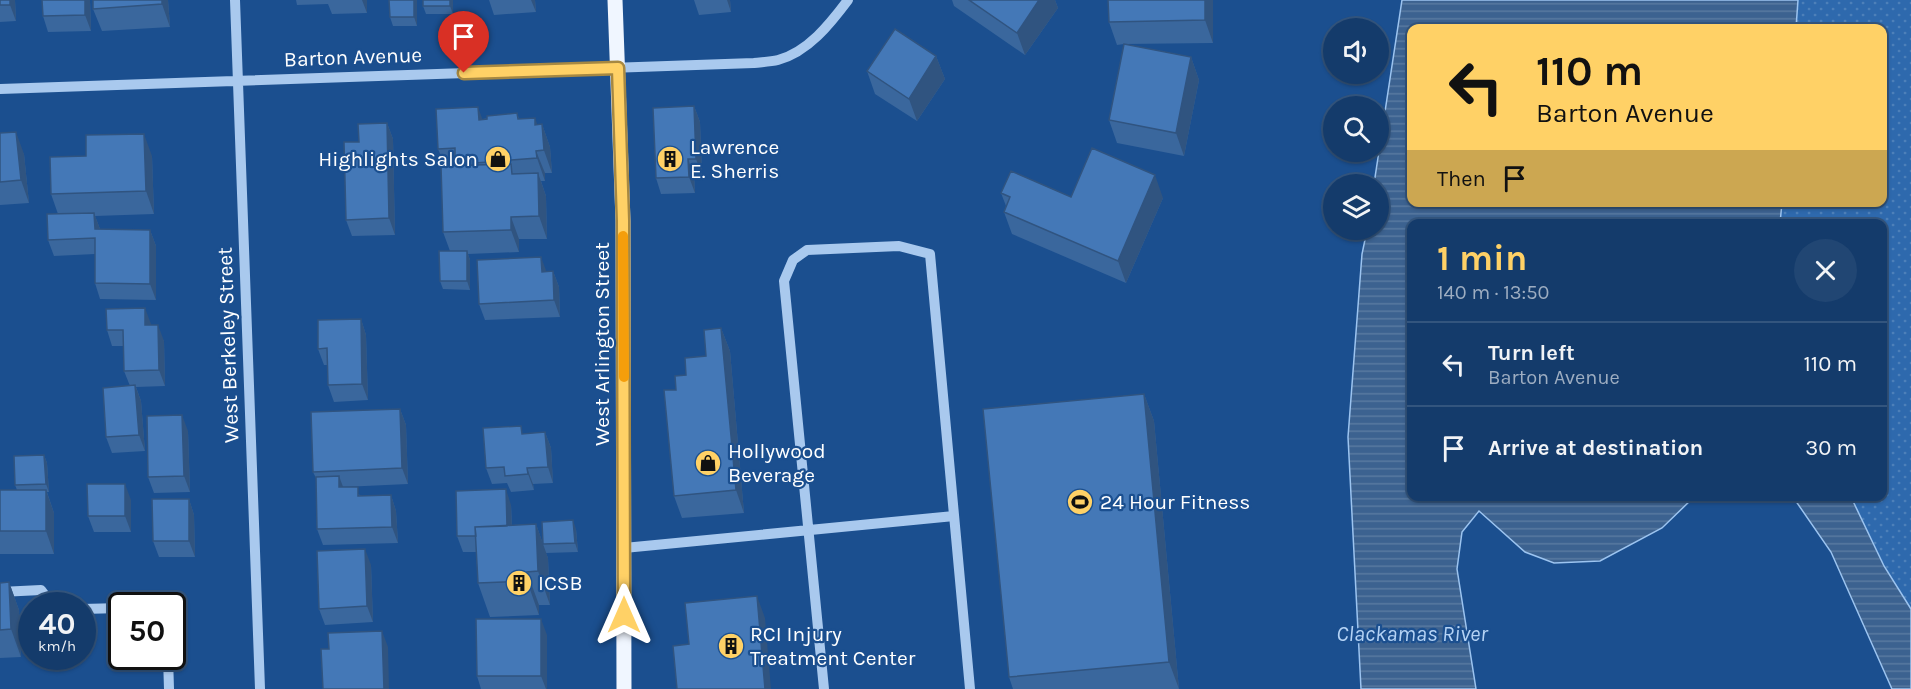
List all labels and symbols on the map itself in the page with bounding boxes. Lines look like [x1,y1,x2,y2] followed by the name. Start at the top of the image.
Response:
[438,11,489,73] pin
[283,43,423,71] street label: Barton Avenue
[690,135,779,183] place label: Lawrence E. Sherris
[483,144,513,174] shop icon: Highlights Salon
[655,144,685,174] building icon: Lawrence E. Sherris
[318,147,478,171] place label: Highlights Salon
[590,242,614,446] street label: West Arlington Street
[213,247,243,443] street label: West Berkeley Street
[728,439,826,487] place label: Hollywood Beverage
[693,448,723,478] shop icon: Hollywood Beverage
[1065,487,1095,517] sports icon: 24 Hour Fitness
[1100,490,1250,514] place label: 24 Hour Fitness
[504,568,534,598] building icon: ICSB
[538,571,583,595] place label: ICSB
[592,583,656,647] position arrow
[108,592,186,670] speed limit sign: 50
[1336,621,1489,647] water label: Clackamas River
[750,622,916,670] place label: RCI Injury Treatment Center
[716,631,746,661] building icon: RCI Injury Treatment Center

